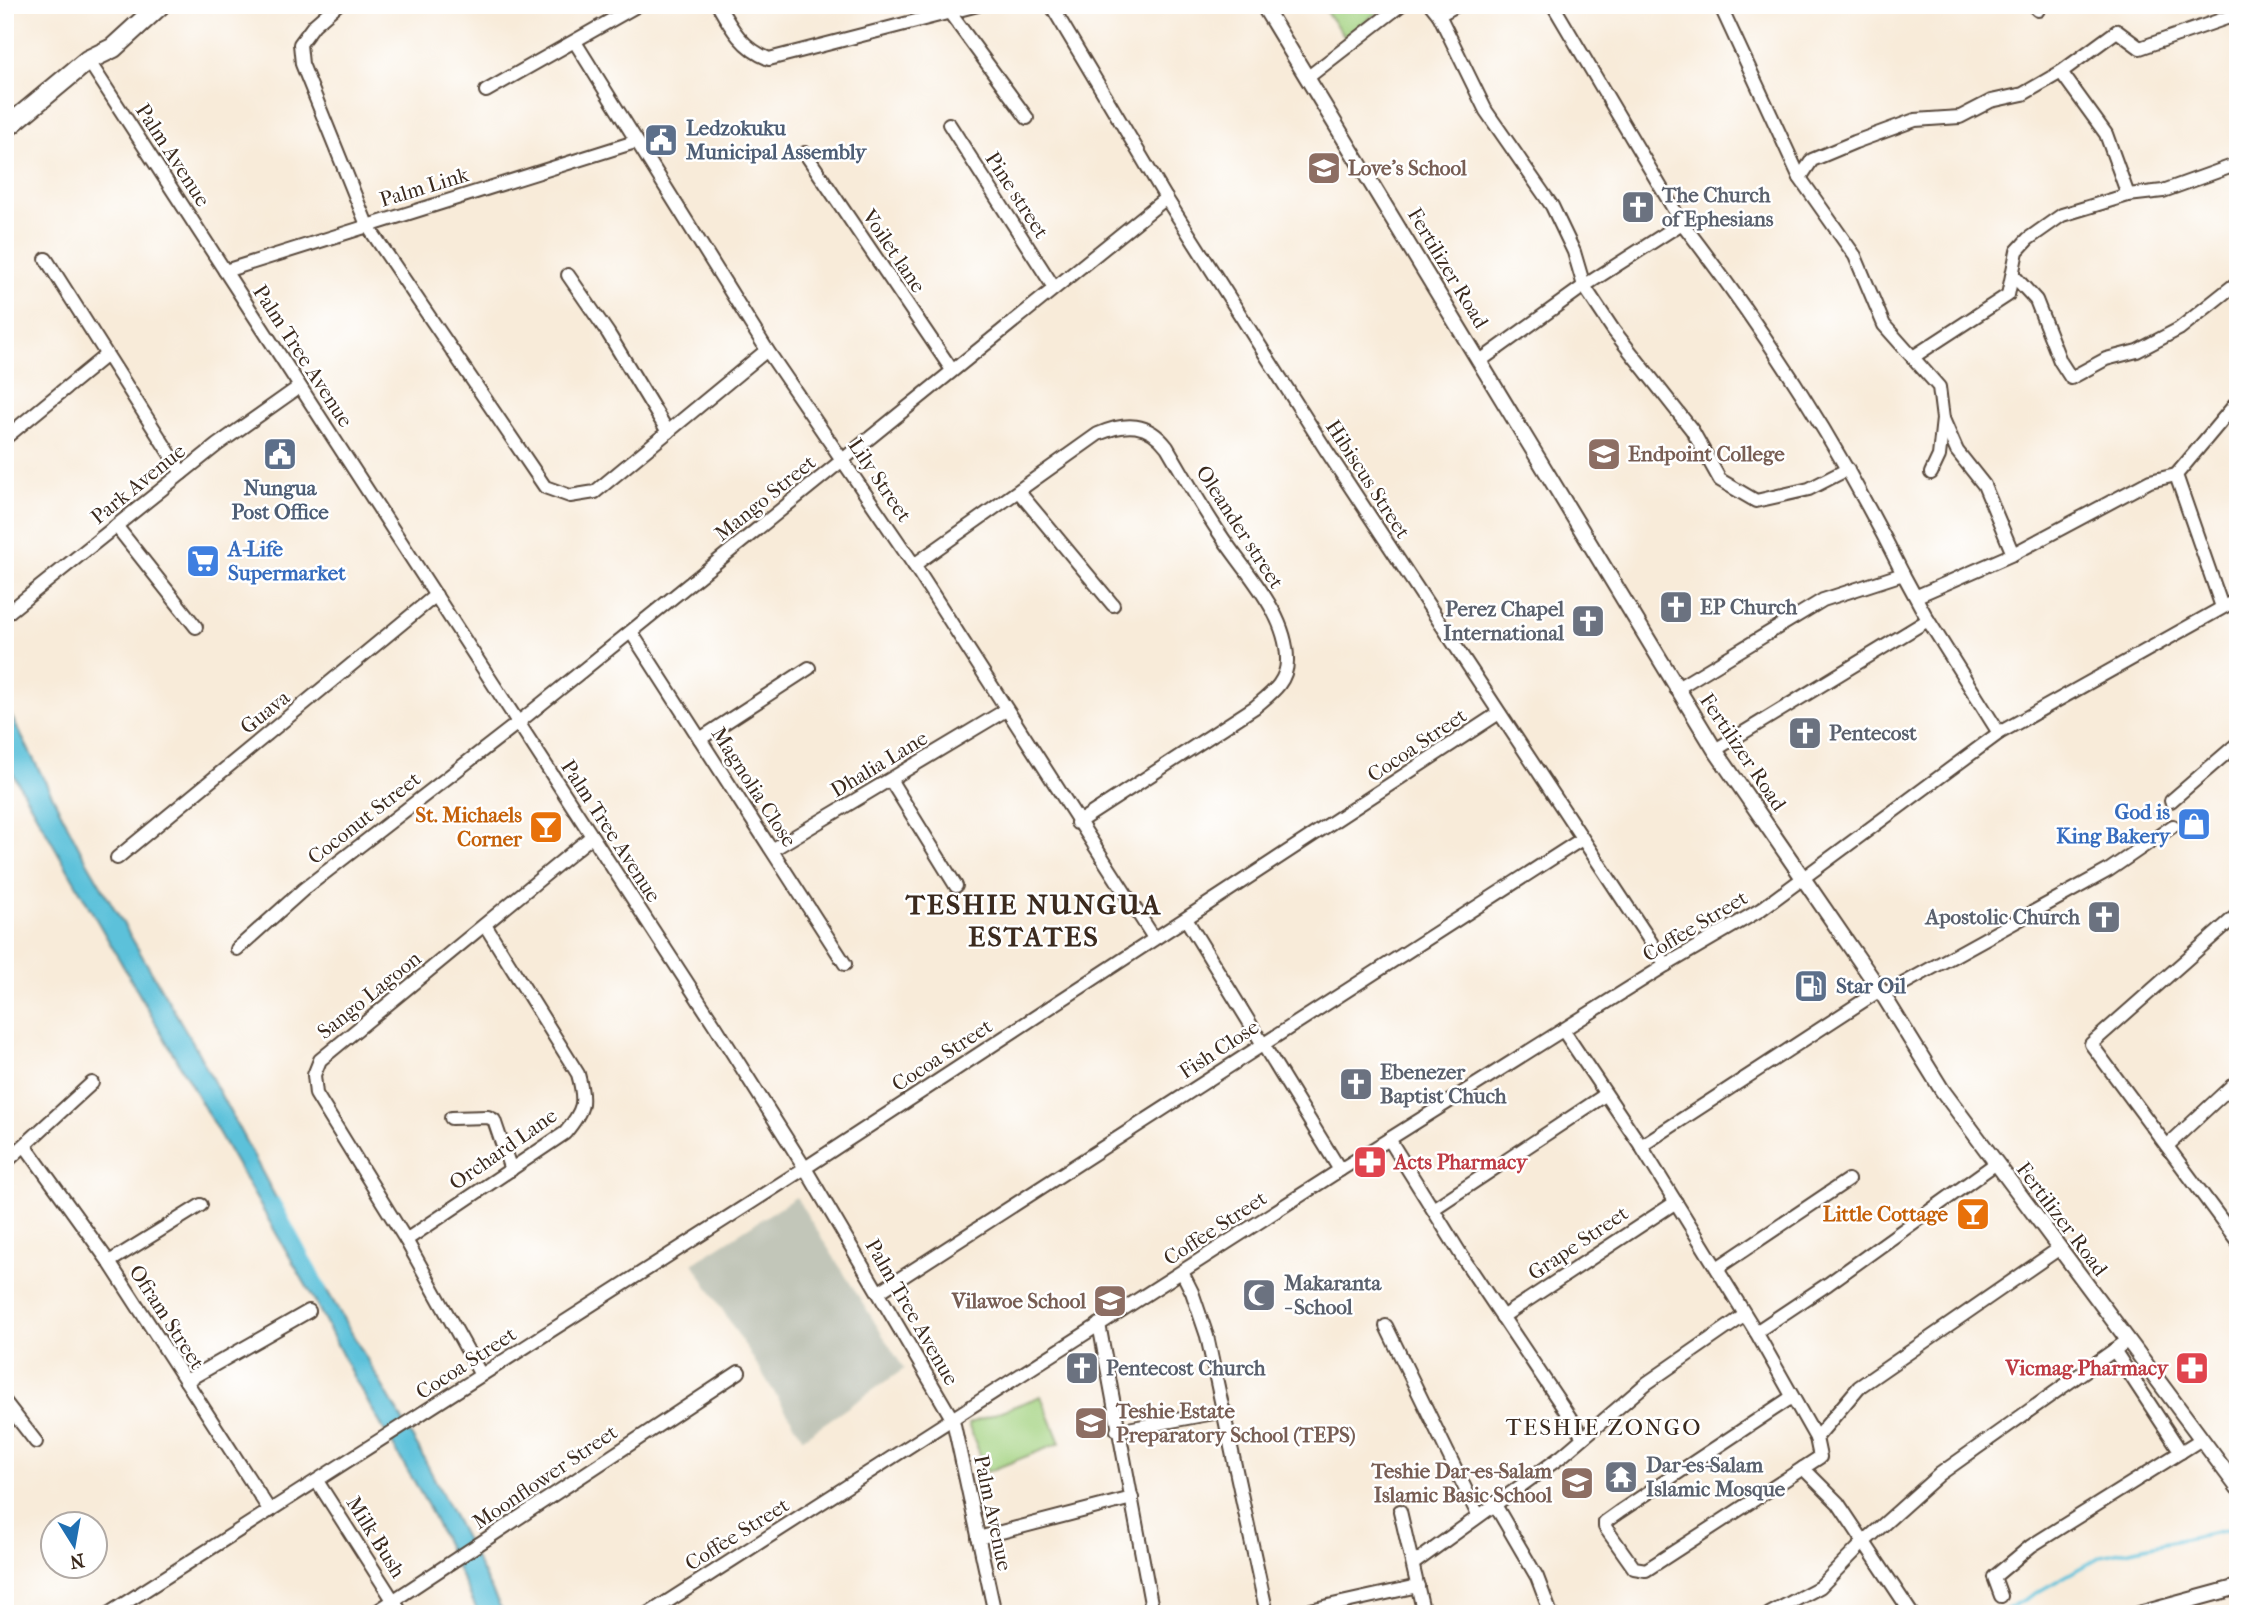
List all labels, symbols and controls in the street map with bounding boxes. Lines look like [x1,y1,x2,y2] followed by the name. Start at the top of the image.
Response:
[131,99,215,211] street label: Palm Avenue
[685,116,868,164] place label: Ledzokuku Municipal Assembly
[642,121,680,159] public building icon: Ledzokuku Municipal Assembly
[980,147,1054,243] street label: Pine street
[1305,149,1343,187] school or university icon: Love's School
[1348,156,1467,180] place label: Love's School
[377,162,472,212] street label: Palm Link
[1661,183,1774,231] place label: The Church of Ephesians
[1619,188,1657,226] church icon: The Church of Ephesians
[1403,203,1494,333] street label: Fertilizer Road
[857,204,931,297] street label: Voilet lane
[248,280,358,432] street label: Palm Tree Avenue
[1321,415,1415,543] street label: Hibiscus Street
[843,434,917,527] street label: Lily Street
[261,435,299,473] public building icon: Nungua Post Office
[1585,435,1623,473] school or university icon: Endpoint College
[86,439,190,529] street label: Park Avenue
[1628,442,1785,466] place label: Endpoint College
[710,450,821,546] street label: Mango Street
[1191,461,1289,594] street label: Oleander street
[231,476,329,524] place label: Nungua Post Office
[226,537,346,585] place label: A-Life Supermarket
[184,542,222,580] supermarket icon: A-Life Supermarket
[1657,588,1695,626] church icon: EP Church
[1700,595,1798,619] place label: EP Church
[1443,597,1564,645] place label: Perez Chapel International
[1569,602,1607,640] church icon: Perez Chapel International
[236,685,295,739] street label: Guava
[1695,689,1791,816] street label: Fertilizer Road
[1363,703,1472,787] street label: Cocoa Street
[1786,714,1824,752] church icon: Pentecost
[1829,721,1917,745] place label: Pentecost
[706,723,802,851] street label: Magnolia Close
[826,726,932,802] street label: Dhalia Lane
[556,755,666,907] street label: Palm Tree Avenue
[303,766,425,869] street label: Coconut Street
[2056,800,2172,848] place label: God is King Bakery
[415,803,523,851] place label: St. Michaels Corner
[2175,805,2213,843] shop icon: God is King Bakery
[527,808,565,846] bar icon: St. Michaels Corner
[1638,885,1752,967] street label: Coffee Street
[905,888,1162,953] district label: TESHIE NUNGUA ESTATES
[2085,898,2123,936] church icon: Apostolic Church
[1924,905,2080,929] place label: Apostolic Church
[312,946,426,1044] street label: Sango Lagoon
[1792,967,1830,1005] fuel station icon: Star Oil
[1836,974,1906,998] place label: Star Oil
[888,1014,997,1096] street label: Cocoa Street
[1175,1014,1263,1084] street label: Fish Close
[1380,1060,1507,1108] place label: Ebenezer Baptist Chuch
[1337,1065,1375,1103] church icon: Ebenezer Baptist Chuch
[445,1103,561,1195] street label: Orchard Lane
[1351,1143,1389,1181] pharmacy icon: Acts Pharmacy
[1392,1150,1529,1174] place label: Acts Pharmacy
[2011,1157,2113,1281] street label: Fertilizer Road
[1159,1186,1271,1270] street label: Coffee Street
[1954,1195,1992,1233] bar icon: Little Cottage
[1524,1201,1633,1285] street label: Grape Street
[1823,1202,1949,1226] place label: Little Cottage
[860,1235,964,1389] street label: Palm Tree Avenue
[124,1260,210,1374] street label: Ofram Street
[1283,1271,1383,1319] place label: Makaranta - School
[1240,1276,1278,1314] mosque icon: Makaranta - School
[1091,1282,1129,1320] school or university icon: Vilawoe School
[951,1289,1086,1313] place label: Vilawoe School
[412,1322,521,1404] street label: Cocoa Street
[1063,1349,1101,1387] church icon: Pentecost Church
[2173,1349,2211,1387] pharmacy icon: Vicmag Pharmacy
[1106,1356,1266,1380] place label: Pentecost Church
[2005,1356,2170,1380] place label: Vicmag Pharmacy
[1115,1399,1356,1447] place label: Teshie Estate Preparatory School (TEPS)
[1072,1404,1110,1442] school or university icon: Teshie Estate Preparatory School (TEPS)
[1506,1414,1702,1441] district label: TESHIE ZONGO
[468,1420,622,1534] street label: Moonflower Street
[969,1453,1017,1573] street label: Palm Avenue
[1646,1453,1786,1501] place label: Dar-es-Salam Islamic Mosque
[1602,1458,1640,1496] temple icon: Dar-es-Salam Islamic Mosque
[1371,1459,1553,1507] place label: Teshie Dar-es-Salam Islamic Basic School
[1558,1464,1596,1502] school or university icon: Teshie Dar-es-Salam Islamic Basic School
[342,1492,411,1582] street label: Milk Bush
[681,1492,794,1575] street label: Coffee Street
[38,1510,108,1580] north arrow
[67,1549,86,1573] text: N

